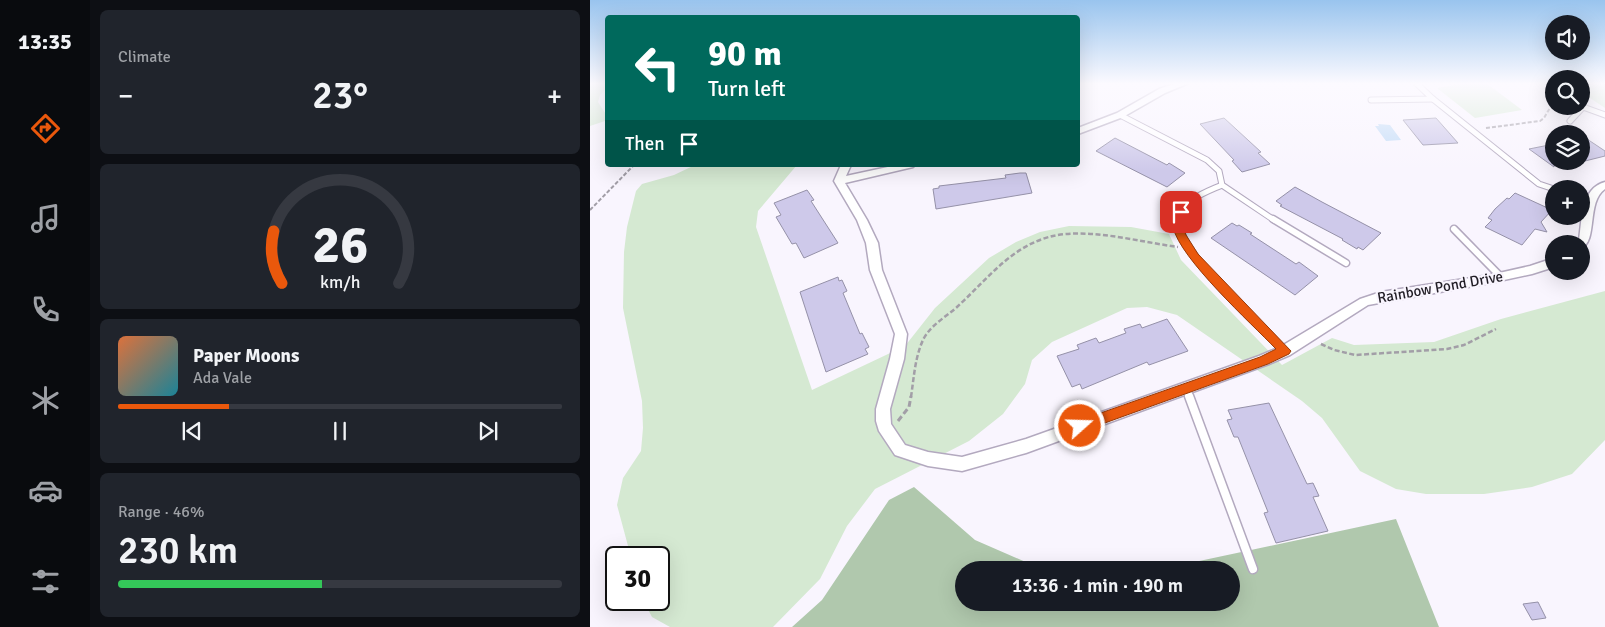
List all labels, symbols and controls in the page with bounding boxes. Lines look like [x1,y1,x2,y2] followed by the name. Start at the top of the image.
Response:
[1545,15,1590,280] map controls
[1545,15,1590,60] button: sound
[18,28,72,55] text: 13:35
[708,32,782,75] text: 90 m
[625,35,690,100] icon: left
[118,47,171,67] text: Climate
[1545,70,1590,115] button: search
[312,72,368,119] text: 23°
[708,75,786,102] text: Turn left
[118,79,133,113] text: −
[547,79,562,113] text: +
[28,111,63,146] icon: directions
[1545,125,1590,170] button: layers
[675,130,703,158] icon: arrive
[625,132,665,156] text: Then
[1545,180,1590,225] button: +
[1160,191,1202,233] pin
[1167,198,1195,226] icon: arrive
[28,201,63,236] icon: music
[312,213,368,277] text: 26
[1545,235,1590,280] button: −
[1376,267,1504,307] street label: Rainbow Pond Drive
[320,271,360,293] text: km/h
[28,292,63,327] icon: phone
[193,344,299,368] text: Paper Moons
[193,368,252,388] text: Ada Vale
[28,383,63,418] icon: climate
[1053,399,1105,451] position arrow
[178,417,206,445] icon: previous
[326,417,354,445] icon: pause
[474,417,502,445] icon: next
[28,473,63,508] icon: car
[118,502,204,522] text: Range · 46%
[118,527,238,574] text: 230 km
[605,546,670,611] speed limit sign: 30
[28,564,63,599] icon: filters
[1012,574,1183,598] text: 13:36 · 1 min · 190 m

